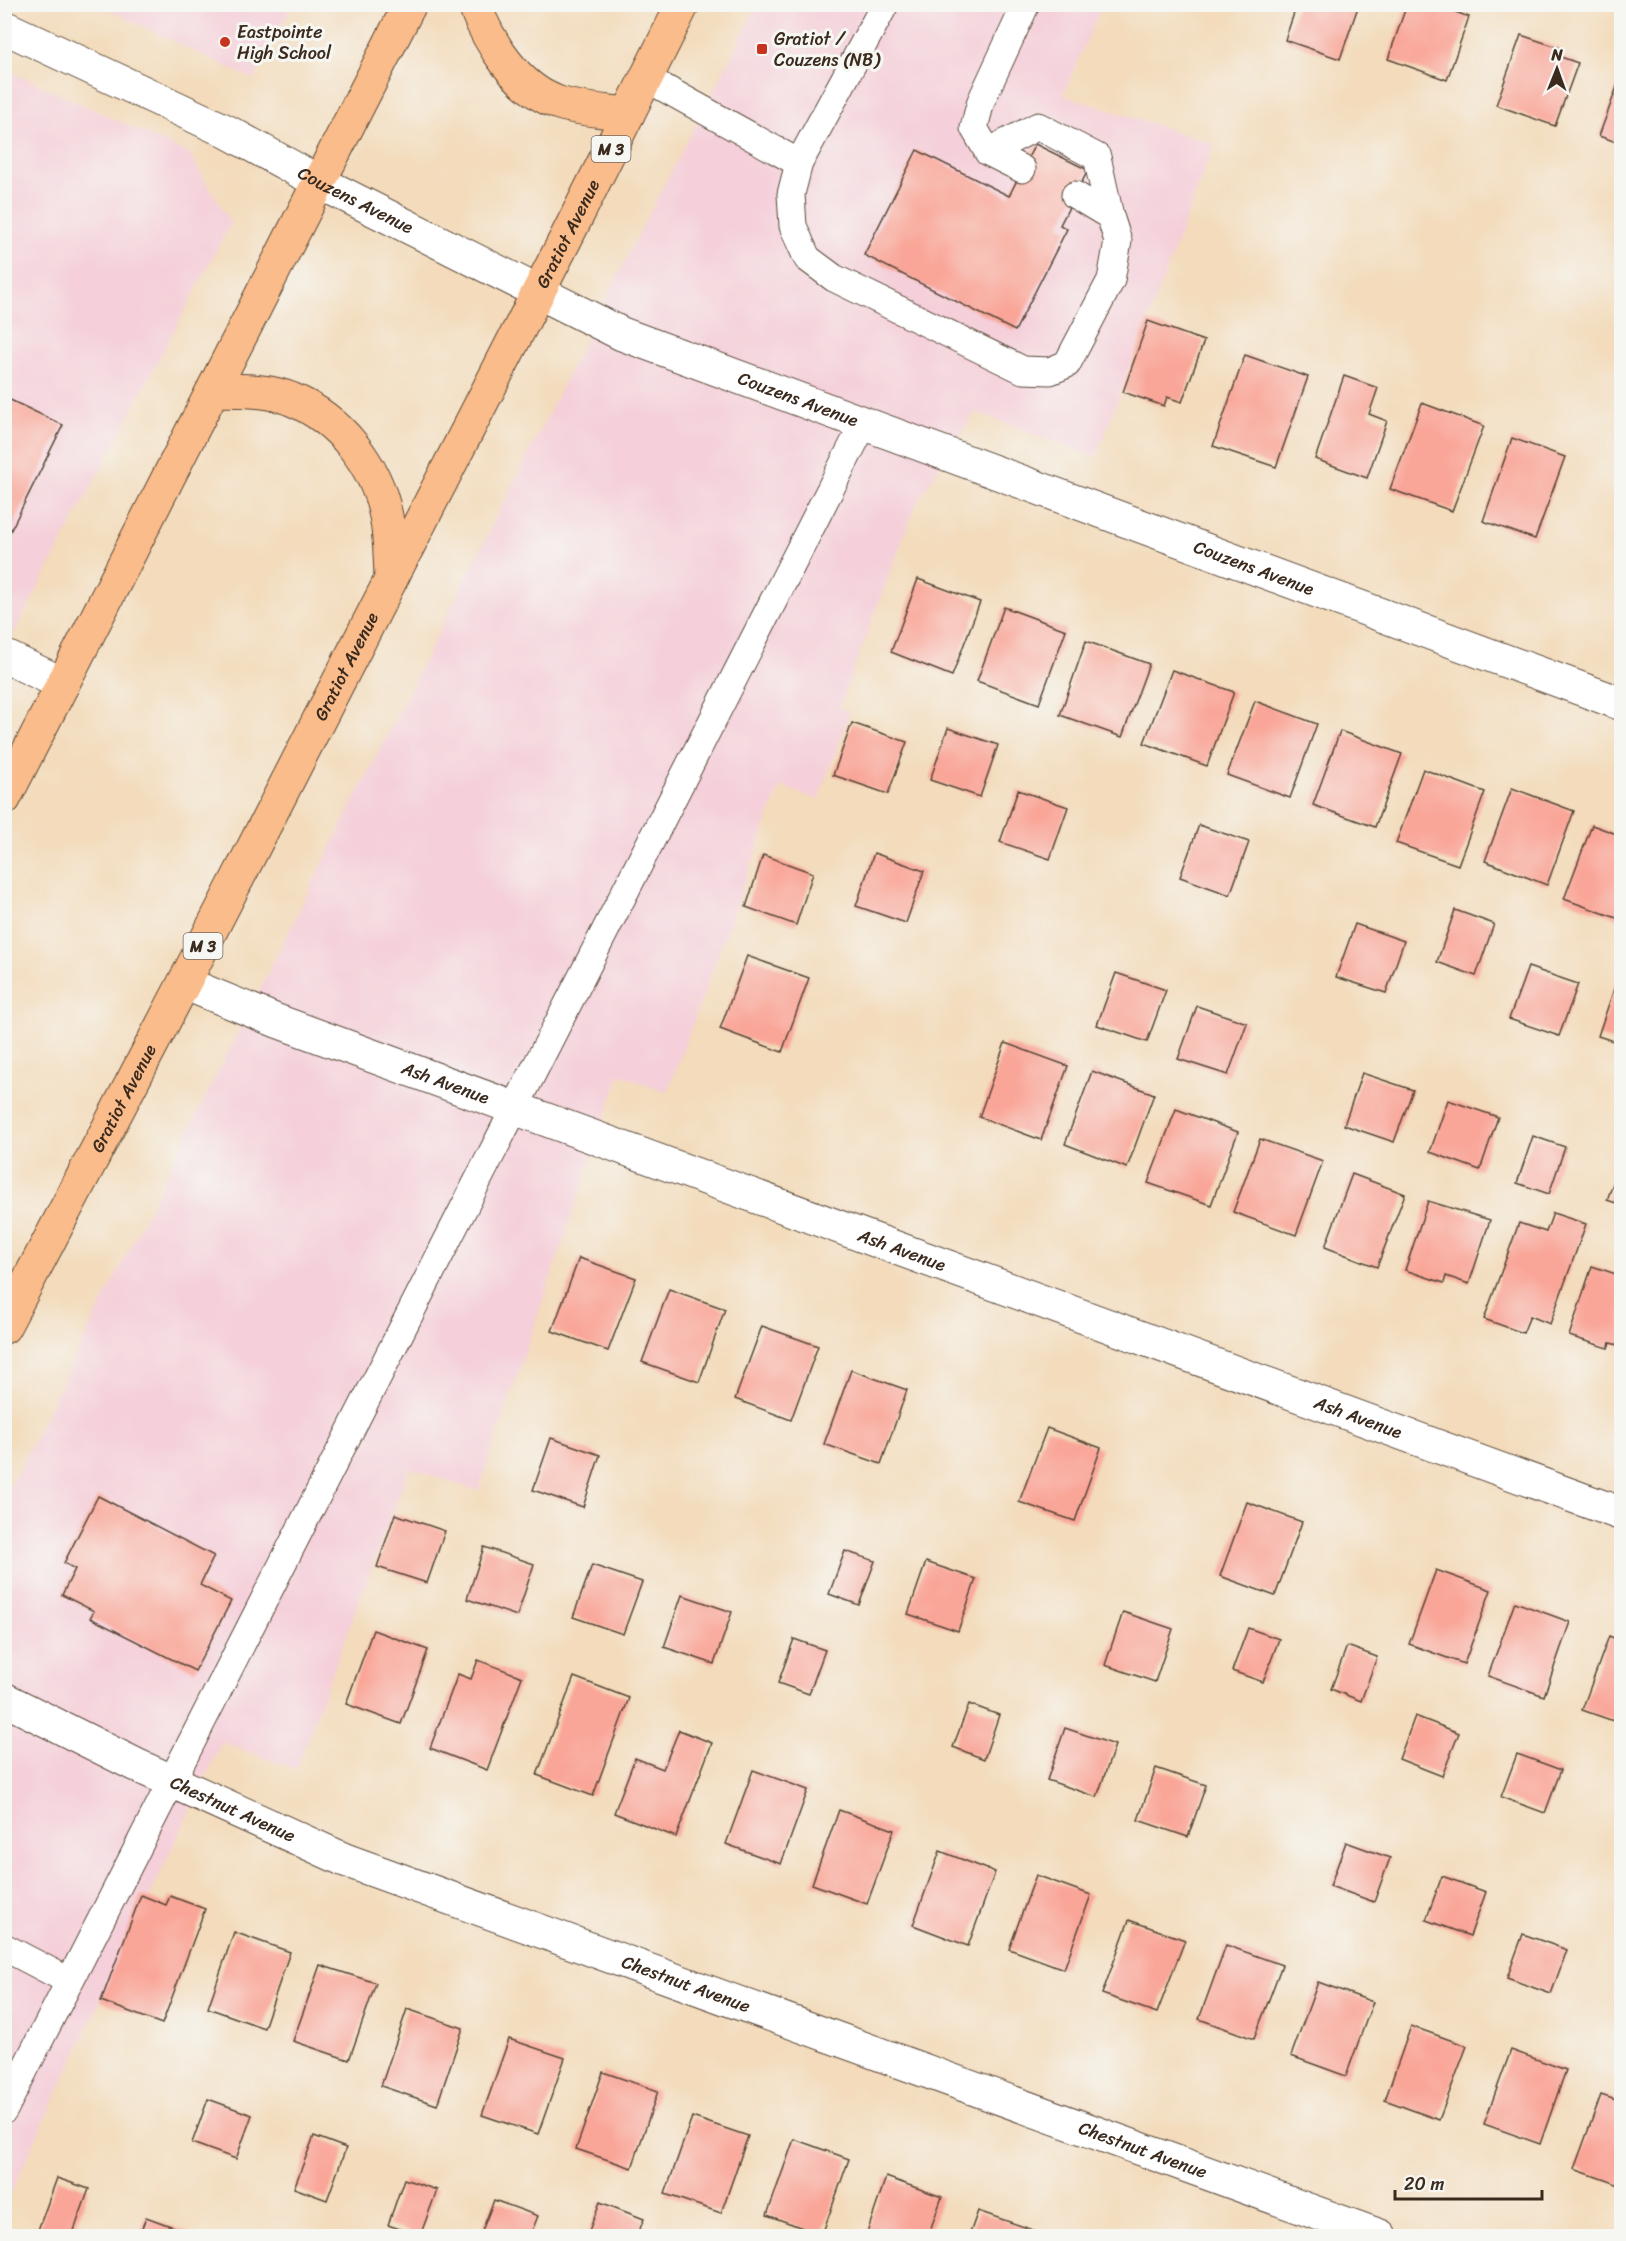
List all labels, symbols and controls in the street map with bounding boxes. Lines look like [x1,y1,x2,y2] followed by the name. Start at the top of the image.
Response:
[237,16,332,69] place label: Eastpointe High School
[774,23,881,76] place label: Gratiot / Couzens (NB)
[218,35,232,49] marker: Eastpointe High School
[1527,39,1587,99] north arrow
[1550,40,1564,69] text: N
[755,42,769,56] marker: Gratiot / Couzens (NB)
[592,136,630,162] road number: M 3
[292,157,419,243] street label: Couzens Avenue
[527,173,609,294] street label: Gratiot Avenue
[733,362,863,436] street label: Couzens Avenue
[1189,531,1319,605] street label: Couzens Avenue
[305,606,388,727] street label: Gratiot Avenue
[184,933,222,959] road number: M 3
[82,1038,165,1158] street label: Gratiot Avenue
[396,1052,494,1114] street label: Ash Avenue
[852,1219,951,1281] street label: Ash Avenue
[1309,1386,1407,1448] street label: Ash Avenue
[165,1767,301,1852] street label: Chestnut Avenue
[617,1946,755,2022] street label: Chestnut Avenue
[1074,2112,1212,2188] street label: Chestnut Avenue
[1395,2163,1542,2201] scale bar
[1404,2168,1444,2200] text: 20 m

